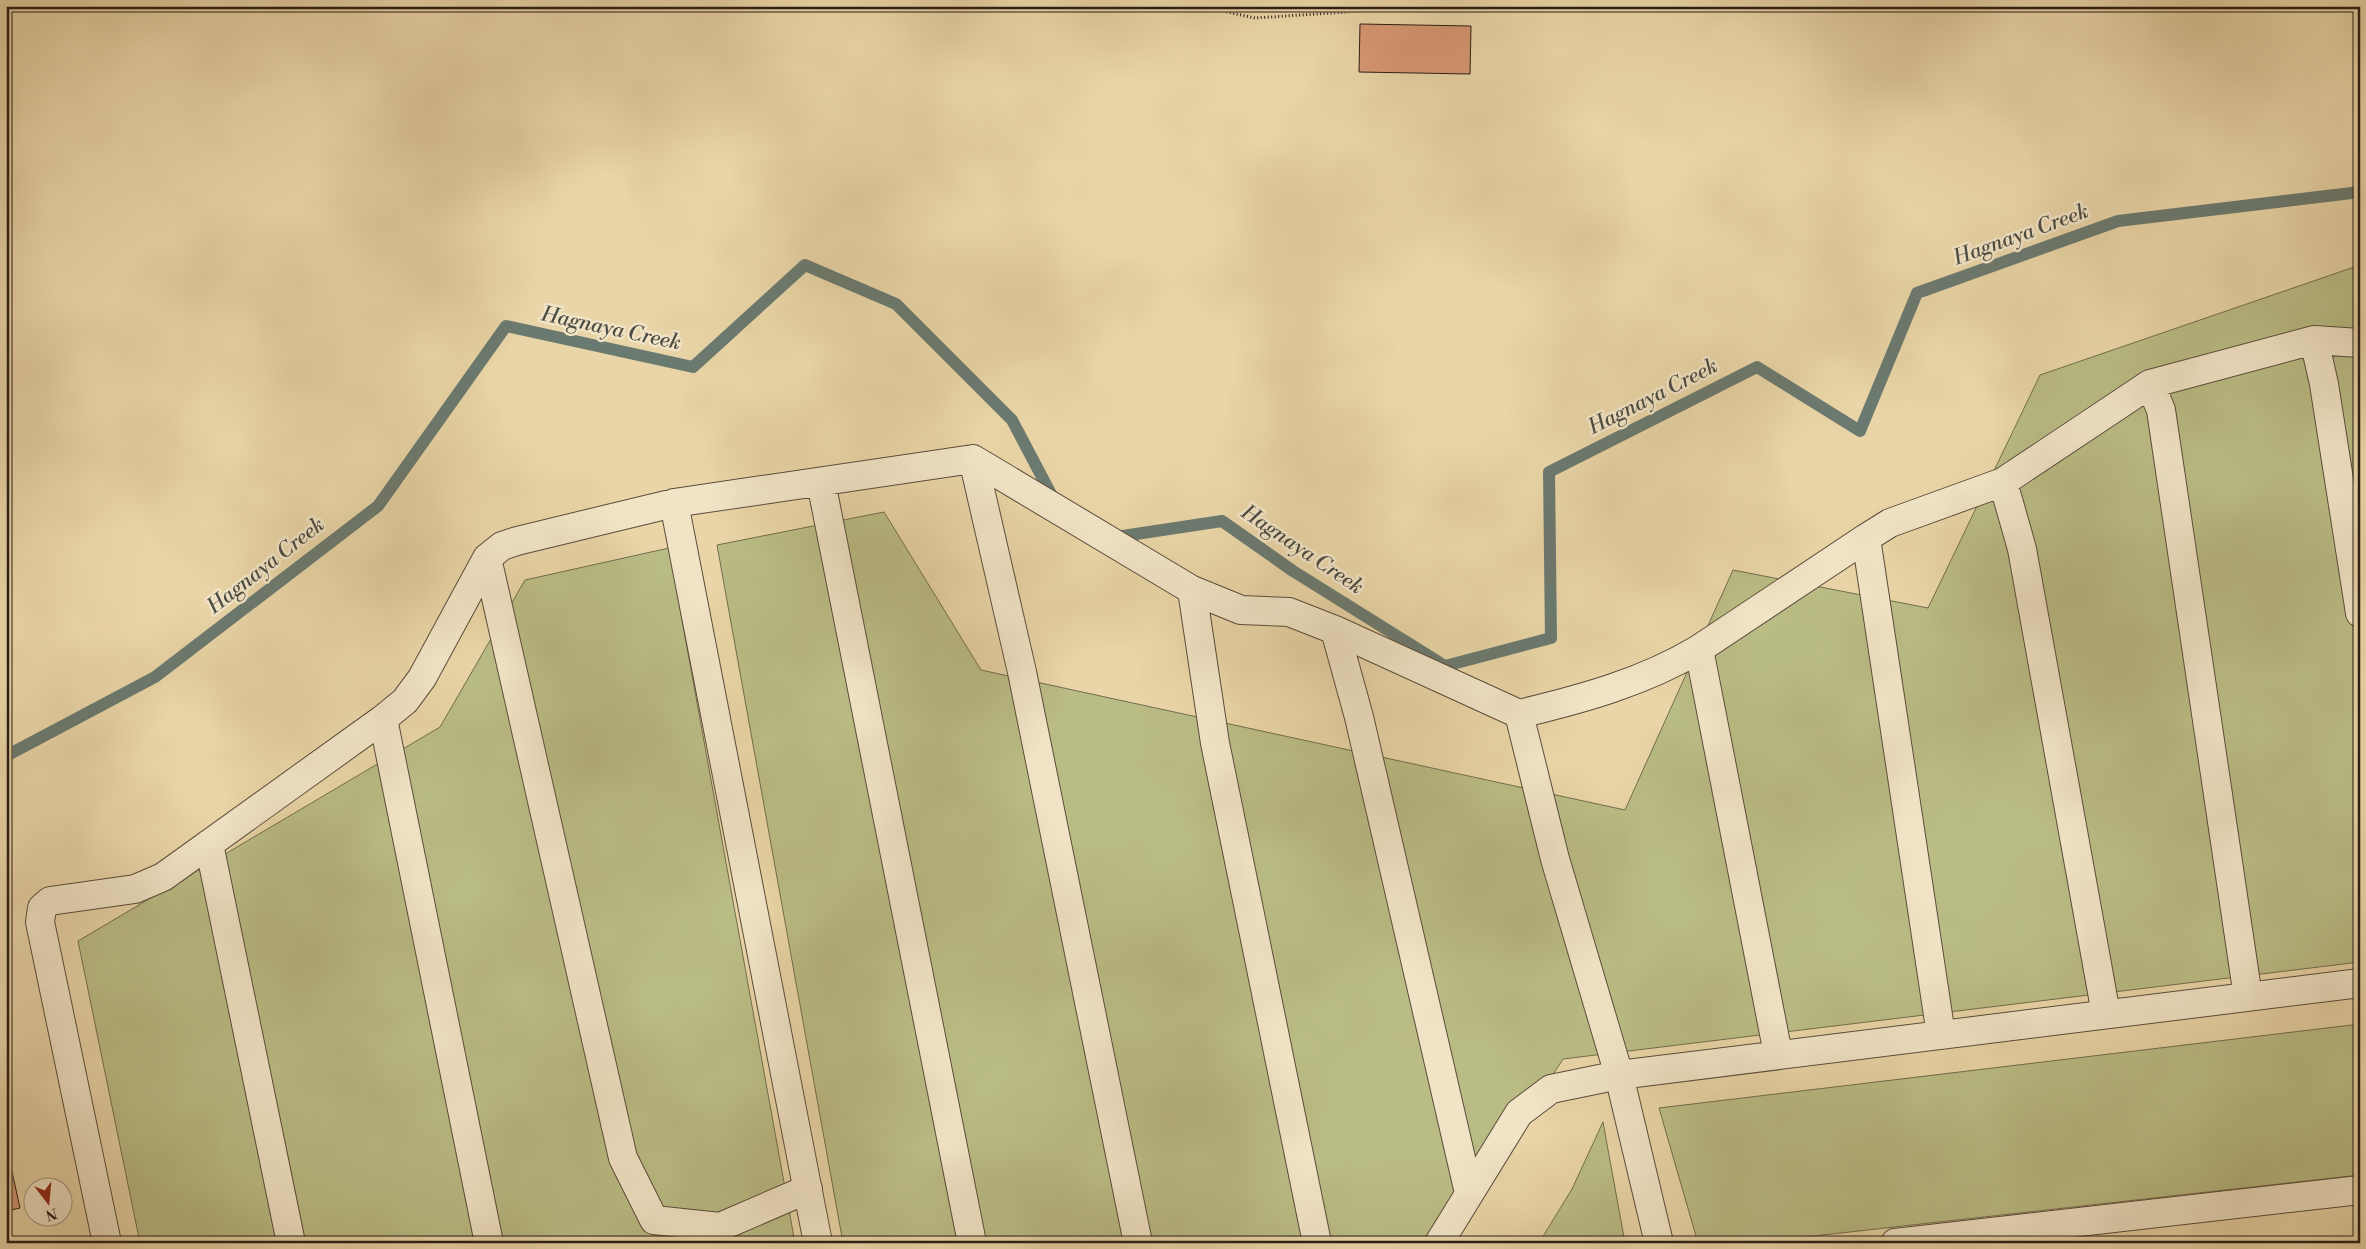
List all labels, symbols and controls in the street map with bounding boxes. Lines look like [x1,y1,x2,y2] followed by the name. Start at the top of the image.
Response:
[1949,199,2092,272] water label: Hagnaya Creek
[538,301,683,356] water label: Hagnaya Creek
[1583,353,1722,441] water label: Hagnaya Creek
[1235,499,1368,600] water label: Hagnaya Creek
[201,512,330,621] water label: Hagnaya Creek
[22,1176,72,1226] north arrow
[44,1203,59,1224] text: N

